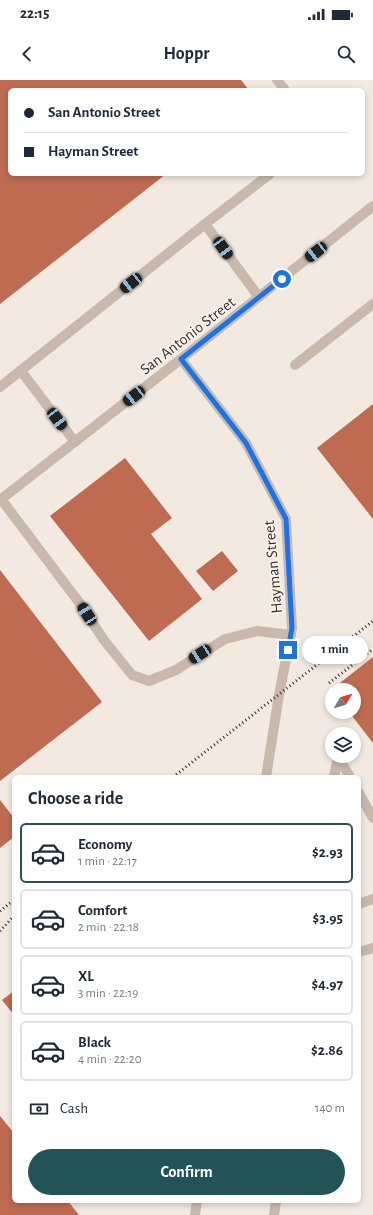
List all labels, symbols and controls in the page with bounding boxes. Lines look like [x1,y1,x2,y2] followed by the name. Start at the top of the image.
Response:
[20,6,49,21] text: 22:15
[16,43,38,65] icon: back
[335,43,357,65] icon: search
[164,45,209,63] text: Hoppr
[48,105,160,120] text: San Antonio Street
[48,144,138,159] text: Hayman Street
[211,235,235,261] car
[303,240,329,264] car
[273,270,291,288] route start
[118,271,144,295] car
[137,294,238,378] street label: San Antonio Street
[121,384,147,408] car
[45,406,69,432] car
[261,520,286,614] street label: Hayman Street
[75,601,99,627] car
[302,636,368,664] callout: 1 min
[279,641,297,659] route end
[187,642,213,666] car
[321,643,349,656] text: 1 min
[325,683,361,719] north arrow
[325,683,361,763] map controls
[325,727,361,763] button: layers
[28,790,123,808] text: Choose a ride
[30,835,66,871] icon: car
[78,837,132,852] text: Economy
[312,845,343,860] text: $2.93
[78,855,137,868] text: 1 min · 22:17
[30,901,66,937] icon: car
[78,903,127,918] text: Comfort
[313,911,343,926] text: $3.95
[78,921,139,934] text: 2 min · 22:18
[30,967,66,1003] icon: car
[78,969,94,984] text: XL
[312,977,343,992] text: $4.97
[78,987,138,1000] text: 3 min · 22:19
[30,1033,66,1069] icon: car
[78,1035,111,1050] text: Black
[311,1043,343,1058] text: $2.86
[78,1053,142,1066] text: 4 min · 22:20
[28,1098,50,1120] icon: cash
[60,1101,88,1116] text: Cash
[315,1102,345,1115] text: 140 m
[28,1149,345,1195] button: Confirm

